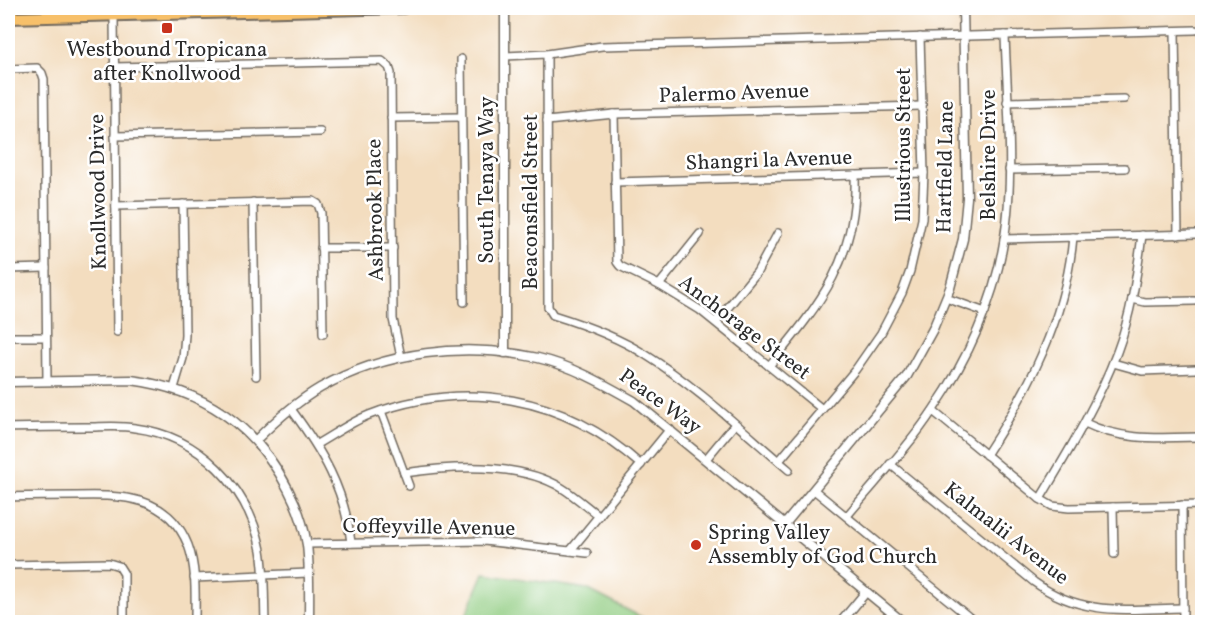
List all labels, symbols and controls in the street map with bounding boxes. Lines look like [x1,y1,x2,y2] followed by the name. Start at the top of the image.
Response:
[160,21,174,35] marker: Westbound Tropicana after Knollwood
[67,36,267,89] place label: Westbound Tropicana after Knollwood
[890,68,919,222] street label: Illustrious Street
[658,77,810,111] street label: Palermo Avenue
[975,89,1004,221] street label: Belshire Drive
[473,96,502,264] street label: South Tenaya Way
[930,100,962,234] street label: Hartfield Lane
[83,114,115,270] street label: Knollwood Drive
[517,114,546,290] street label: Beaconsfield Street
[360,138,392,282] street label: Ashbrook Place
[685,144,853,178] street label: Shangri la Avenue
[672,269,816,387] street label: Anchorage Street
[613,362,708,442] street label: Peace Way
[937,476,1075,592] street label: Kalmalii Avenue
[342,512,516,544] street label: Coffeyville Avenue
[708,519,937,572] place label: Spring Valley Assembly of God Church
[689,538,703,552] marker: Spring Valley Assembly of God Church

